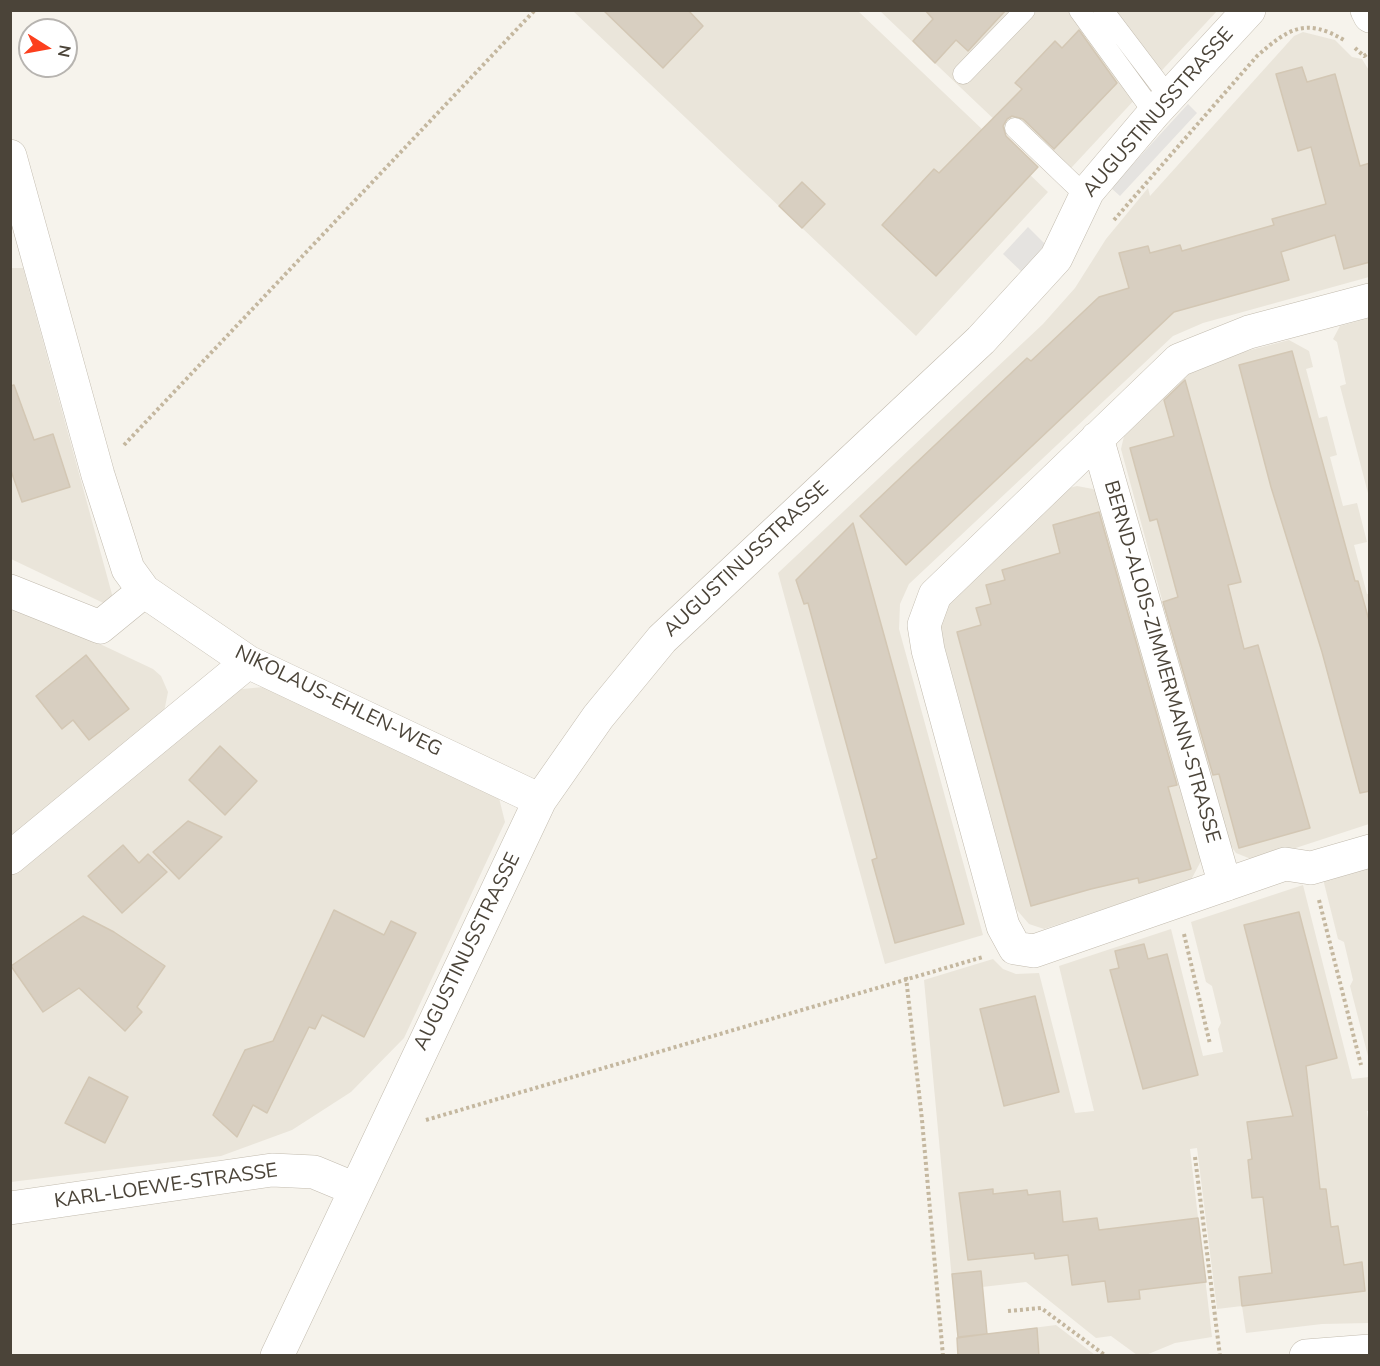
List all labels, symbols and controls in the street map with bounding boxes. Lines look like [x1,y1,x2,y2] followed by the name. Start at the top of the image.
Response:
[18,18,78,78] north arrow
[1079,23,1239,203] street label: AUGUSTINUSSTRASSE
[52,43,76,59] text: N
[660,477,834,643] street label: AUGUSTINUSSTRASSE
[1098,478,1224,846] street label: BERND-ALOIS-ZIMMERMANN-STRASSE
[231,641,445,763] street label: NIKOLAUS-EHLEN-WEG
[410,849,526,1055] street label: AUGUSTINUSSTRASSE
[53,1159,279,1215] street label: KARL-LOEWE-STRASSE

